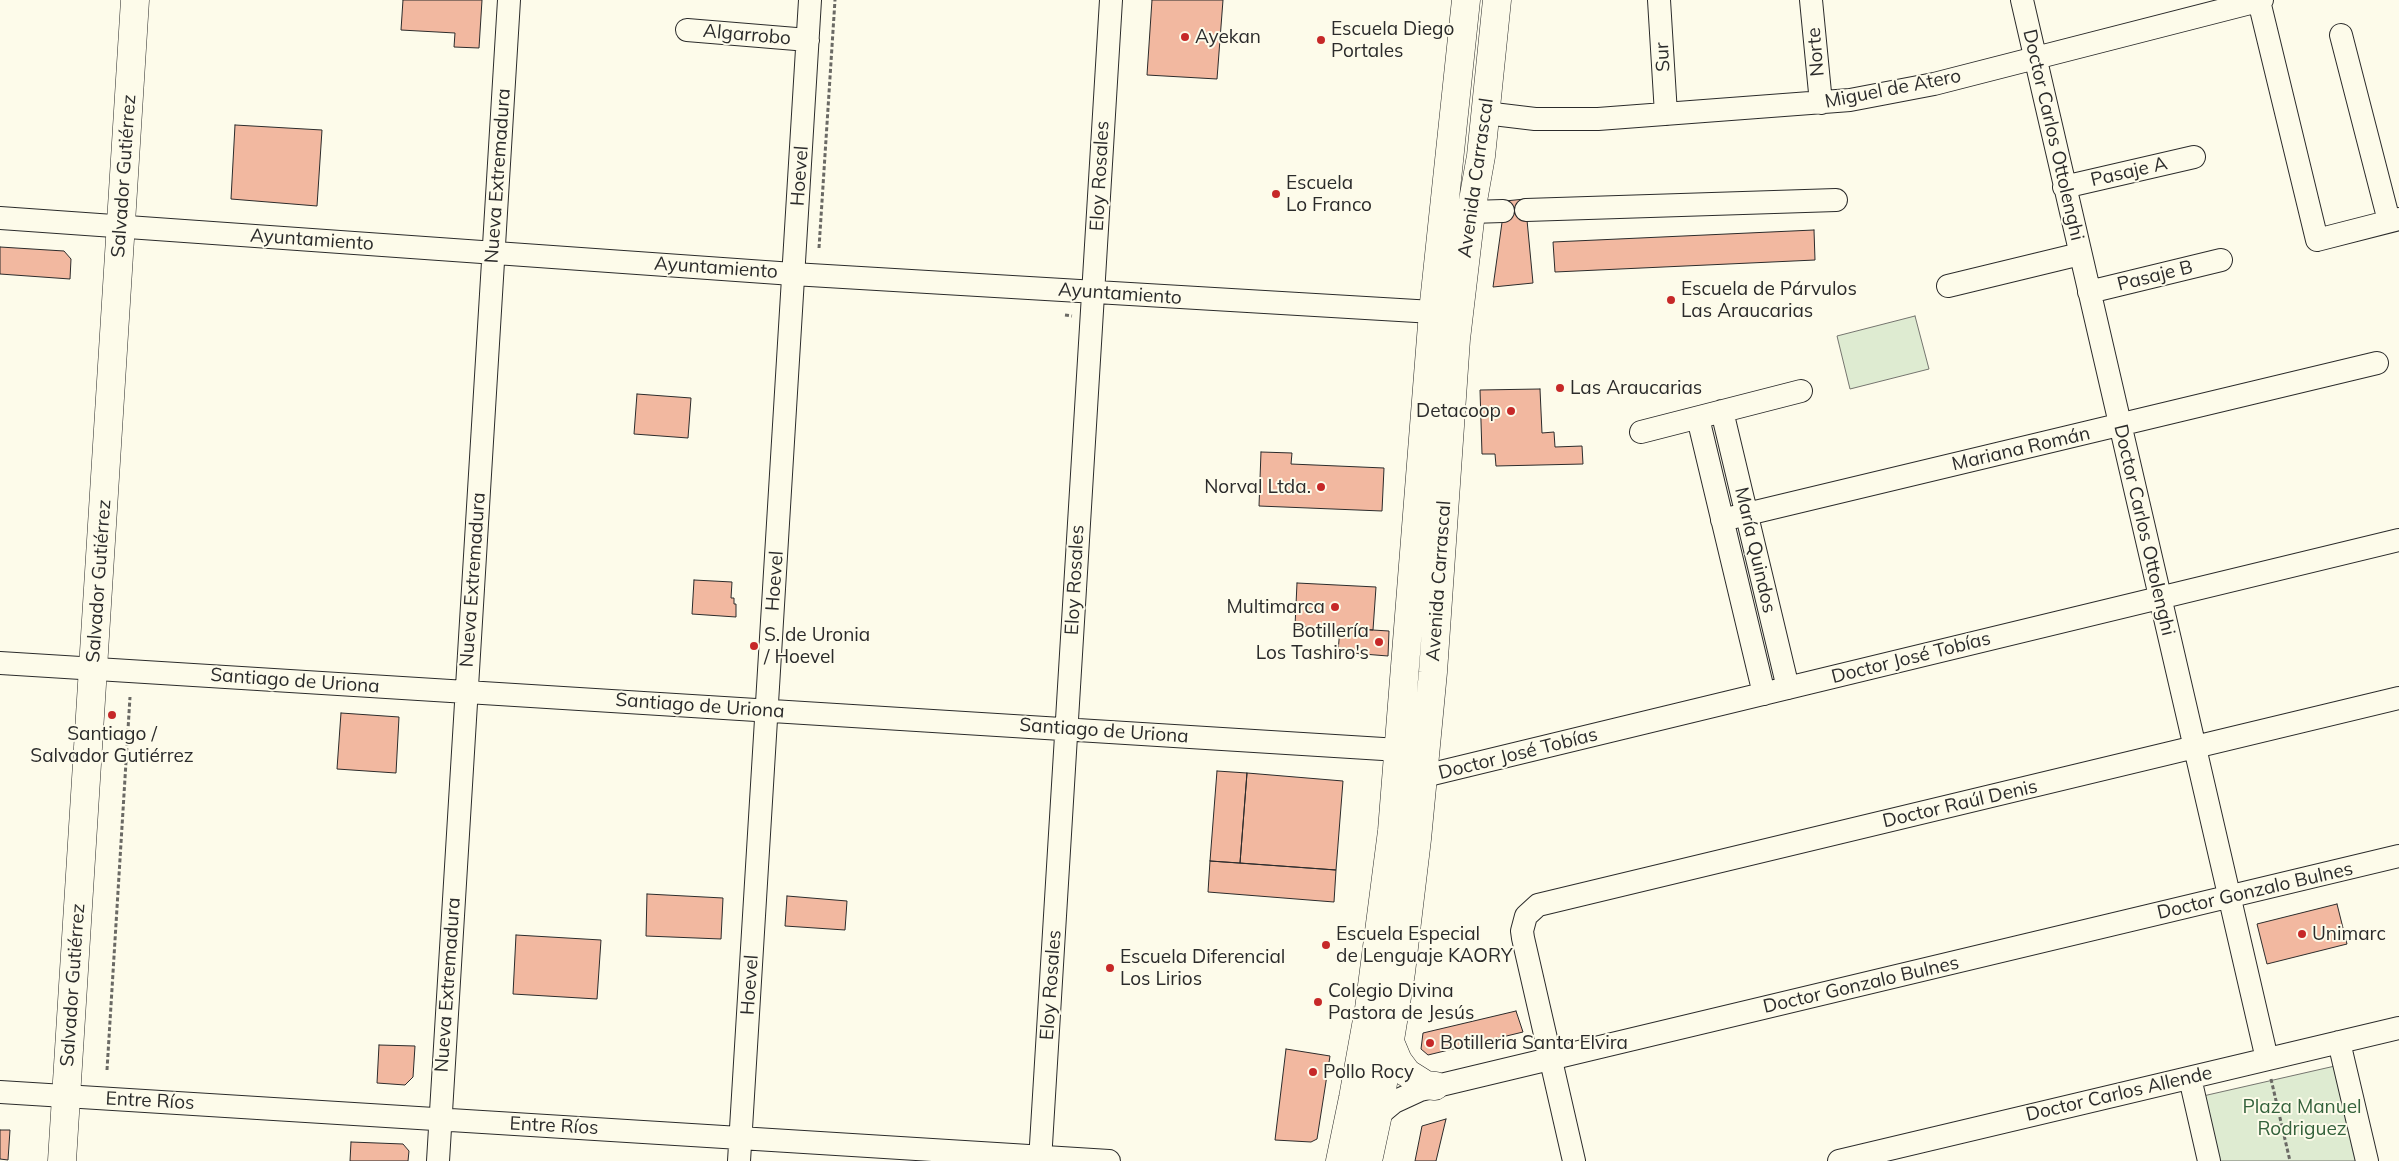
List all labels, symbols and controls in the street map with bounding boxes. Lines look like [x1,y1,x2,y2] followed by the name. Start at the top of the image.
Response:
[1331,18,1454,62] place label: Escuela Diego Portales
[702,20,792,50] street label: Algarrobo
[1195,26,1261,48] place label: Ayekan
[1802,26,1830,78] street label: Norte
[2018,27,2088,243] street label: Doctor Carlos Ottolenghi
[1179,31,1191,43] marker: Ayekan
[1315,34,1327,46] marker: Escuela Diego Portales
[1651,42,1675,72] street label: Sur
[1823,65,1963,113] street label: Miguel de Atero
[481,88,515,264] street label: Nueva Extremadura
[107,94,141,258] street label: Salvador Gutiérrez
[1454,97,1498,259] street label: Avenida Carrascal
[1086,120,1114,232] street label: Eloy Rosales
[787,145,813,207] street label: Hoevel
[2088,152,2170,192] street label: Pasaje A
[1286,172,1372,216] place label: Escuela Lo Franco
[1270,188,1282,200] marker: Escuela Lo Franco
[249,224,375,256] street label: Ayuntamiento
[653,252,779,284] street label: Ayuntamiento
[2115,256,2195,296] street label: Pasaje B
[1057,278,1183,310] street label: Ayuntamiento
[1681,278,1857,322] place label: Escuela de Párvulos Las Araucarias
[1665,294,1677,306] marker: Escuela de Párvulos Las Araucarias
[1570,377,1702,399] place label: Las Araucarias
[1554,382,1566,394] marker: Las Araucarias
[1416,400,1501,422] place label: Detacoop
[1505,405,1517,417] marker: Detacoop
[1950,422,2092,476] street label: Mariana Román
[2109,422,2179,638] street label: Doctor Carlos Ottolenghi
[1204,476,1311,498] place label: Norval Ltda.
[1315,481,1327,493] marker: Norval Ltda.
[1729,485,1781,615] street label: María Quindos
[456,492,490,668] street label: Nueva Extremadura
[82,499,116,663] street label: Salvador Gutiérrez
[1422,500,1456,662] street label: Avenida Carrascal
[1061,524,1089,636] street label: Eloy Rosales
[762,550,788,612] street label: Hoevel
[1226,596,1325,618] place label: Multimarca
[1329,601,1341,613] marker: Multimarca
[1256,620,1369,664] place label: Botillería Los Tashiro's
[764,624,870,668] place label: S. de Uronia / Hoevel
[1829,627,1993,689] street label: Doctor José Tobías
[1373,636,1385,648] marker: Botillería Los Tashiro's
[748,640,760,652] marker: S. de Uronia / Hoevel
[210,664,380,698] street label: Santiago de Uriona
[615,689,785,723] street label: Santiago de Uriona
[106,709,118,721] marker: Santiago / Salvador Gutiérrez
[1019,714,1189,748] street label: Santiago de Uriona
[30,723,194,767] place label: Santiago / Salvador Gutiérrez
[1436,723,1600,785] street label: Doctor José Tobías
[1880,775,2040,833] street label: Doctor Raúl Denis
[2155,857,2355,925] street label: Doctor Gonzalo Bulnes
[431,897,465,1073] street label: Nueva Extremadura
[56,903,90,1067] street label: Salvador Gutiérrez
[1336,923,1513,967] place label: Escuela Especial de Lenguaje KAORY
[2312,923,2386,945] place label: Unimarc
[2296,928,2308,940] marker: Unimarc
[1036,929,1066,1041] street label: Eloy Rosales
[1320,939,1332,951] marker: Escuela Especial de Lenguaje KAORY
[1120,946,1285,990] place label: Escuela Diferencial Los Lirios
[1761,951,1961,1019] street label: Doctor Gonzalo Bulnes
[737,954,763,1016] street label: Hoevel
[1104,962,1116,974] marker: Escuela Diferencial Los Lirios
[1328,980,1474,1024] place label: Colegio Divina Pastora de Jesús
[1312,996,1324,1008] marker: Colegio Divina Pastora de Jesús
[1440,1032,1628,1054] place label: Botilleria Santa Elvira
[1424,1037,1436,1049] marker: Botilleria Santa Elvira
[1323,1061,1414,1083] place label: Pollo Rocy
[2024,1061,2214,1127] street label: Doctor Carlos Allende
[1307,1066,1319,1078] marker: Pollo Rocy
[105,1087,195,1115] street label: Entre Ríos
[2242,1096,2362,1140] park label: Plaza Manuel Rodriguez
[509,1112,599,1140] street label: Entre Ríos

